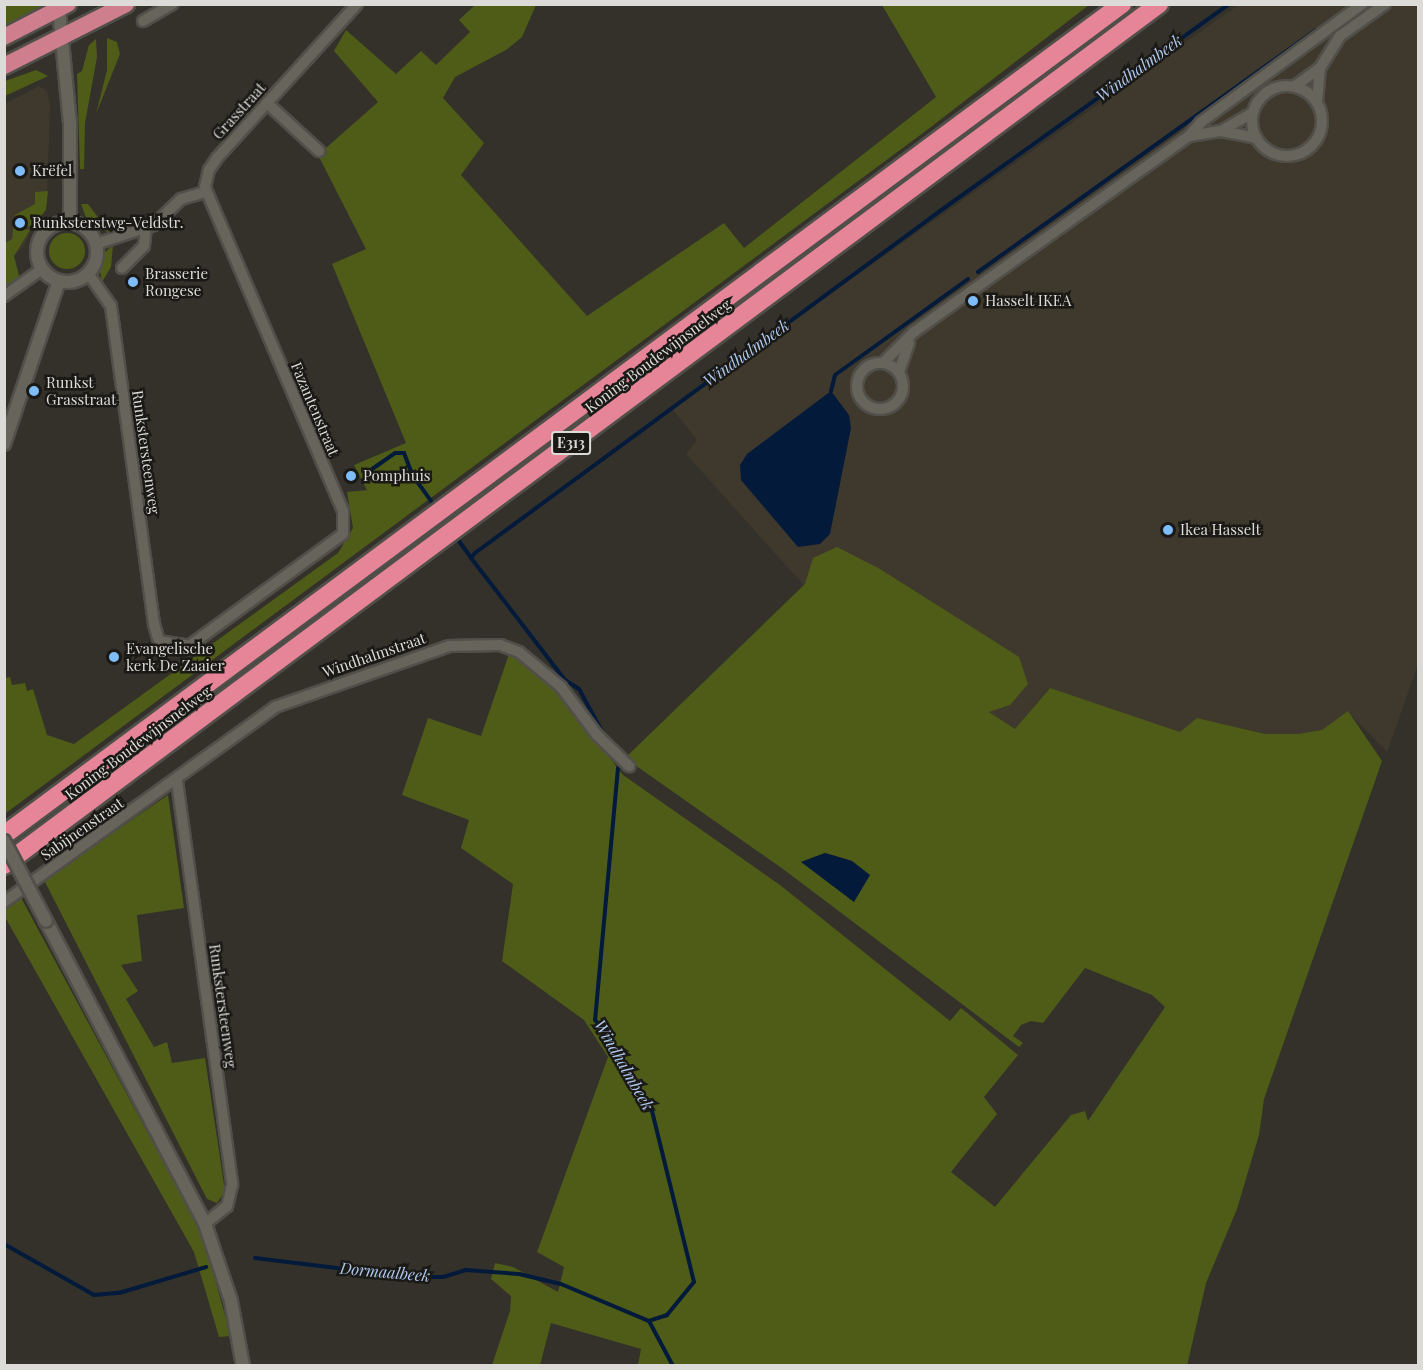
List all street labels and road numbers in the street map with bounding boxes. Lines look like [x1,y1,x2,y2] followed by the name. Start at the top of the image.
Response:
[209,79,269,143] street label: Grasstraat
[582,295,734,417] street label: Koning Boudewijnsnelweg
[287,359,343,459] street label: Fazantenstraat
[128,389,164,515] street label: Runkstersteenweg
[550,432,592,454] road number: E313
[320,629,428,681] street label: Windhalmstraat
[62,682,214,804] street label: Koning Boudewijnsnelweg
[37,794,127,864] street label: Sabijnenstraat
[205,943,241,1069] street label: Runkstersteenweg

